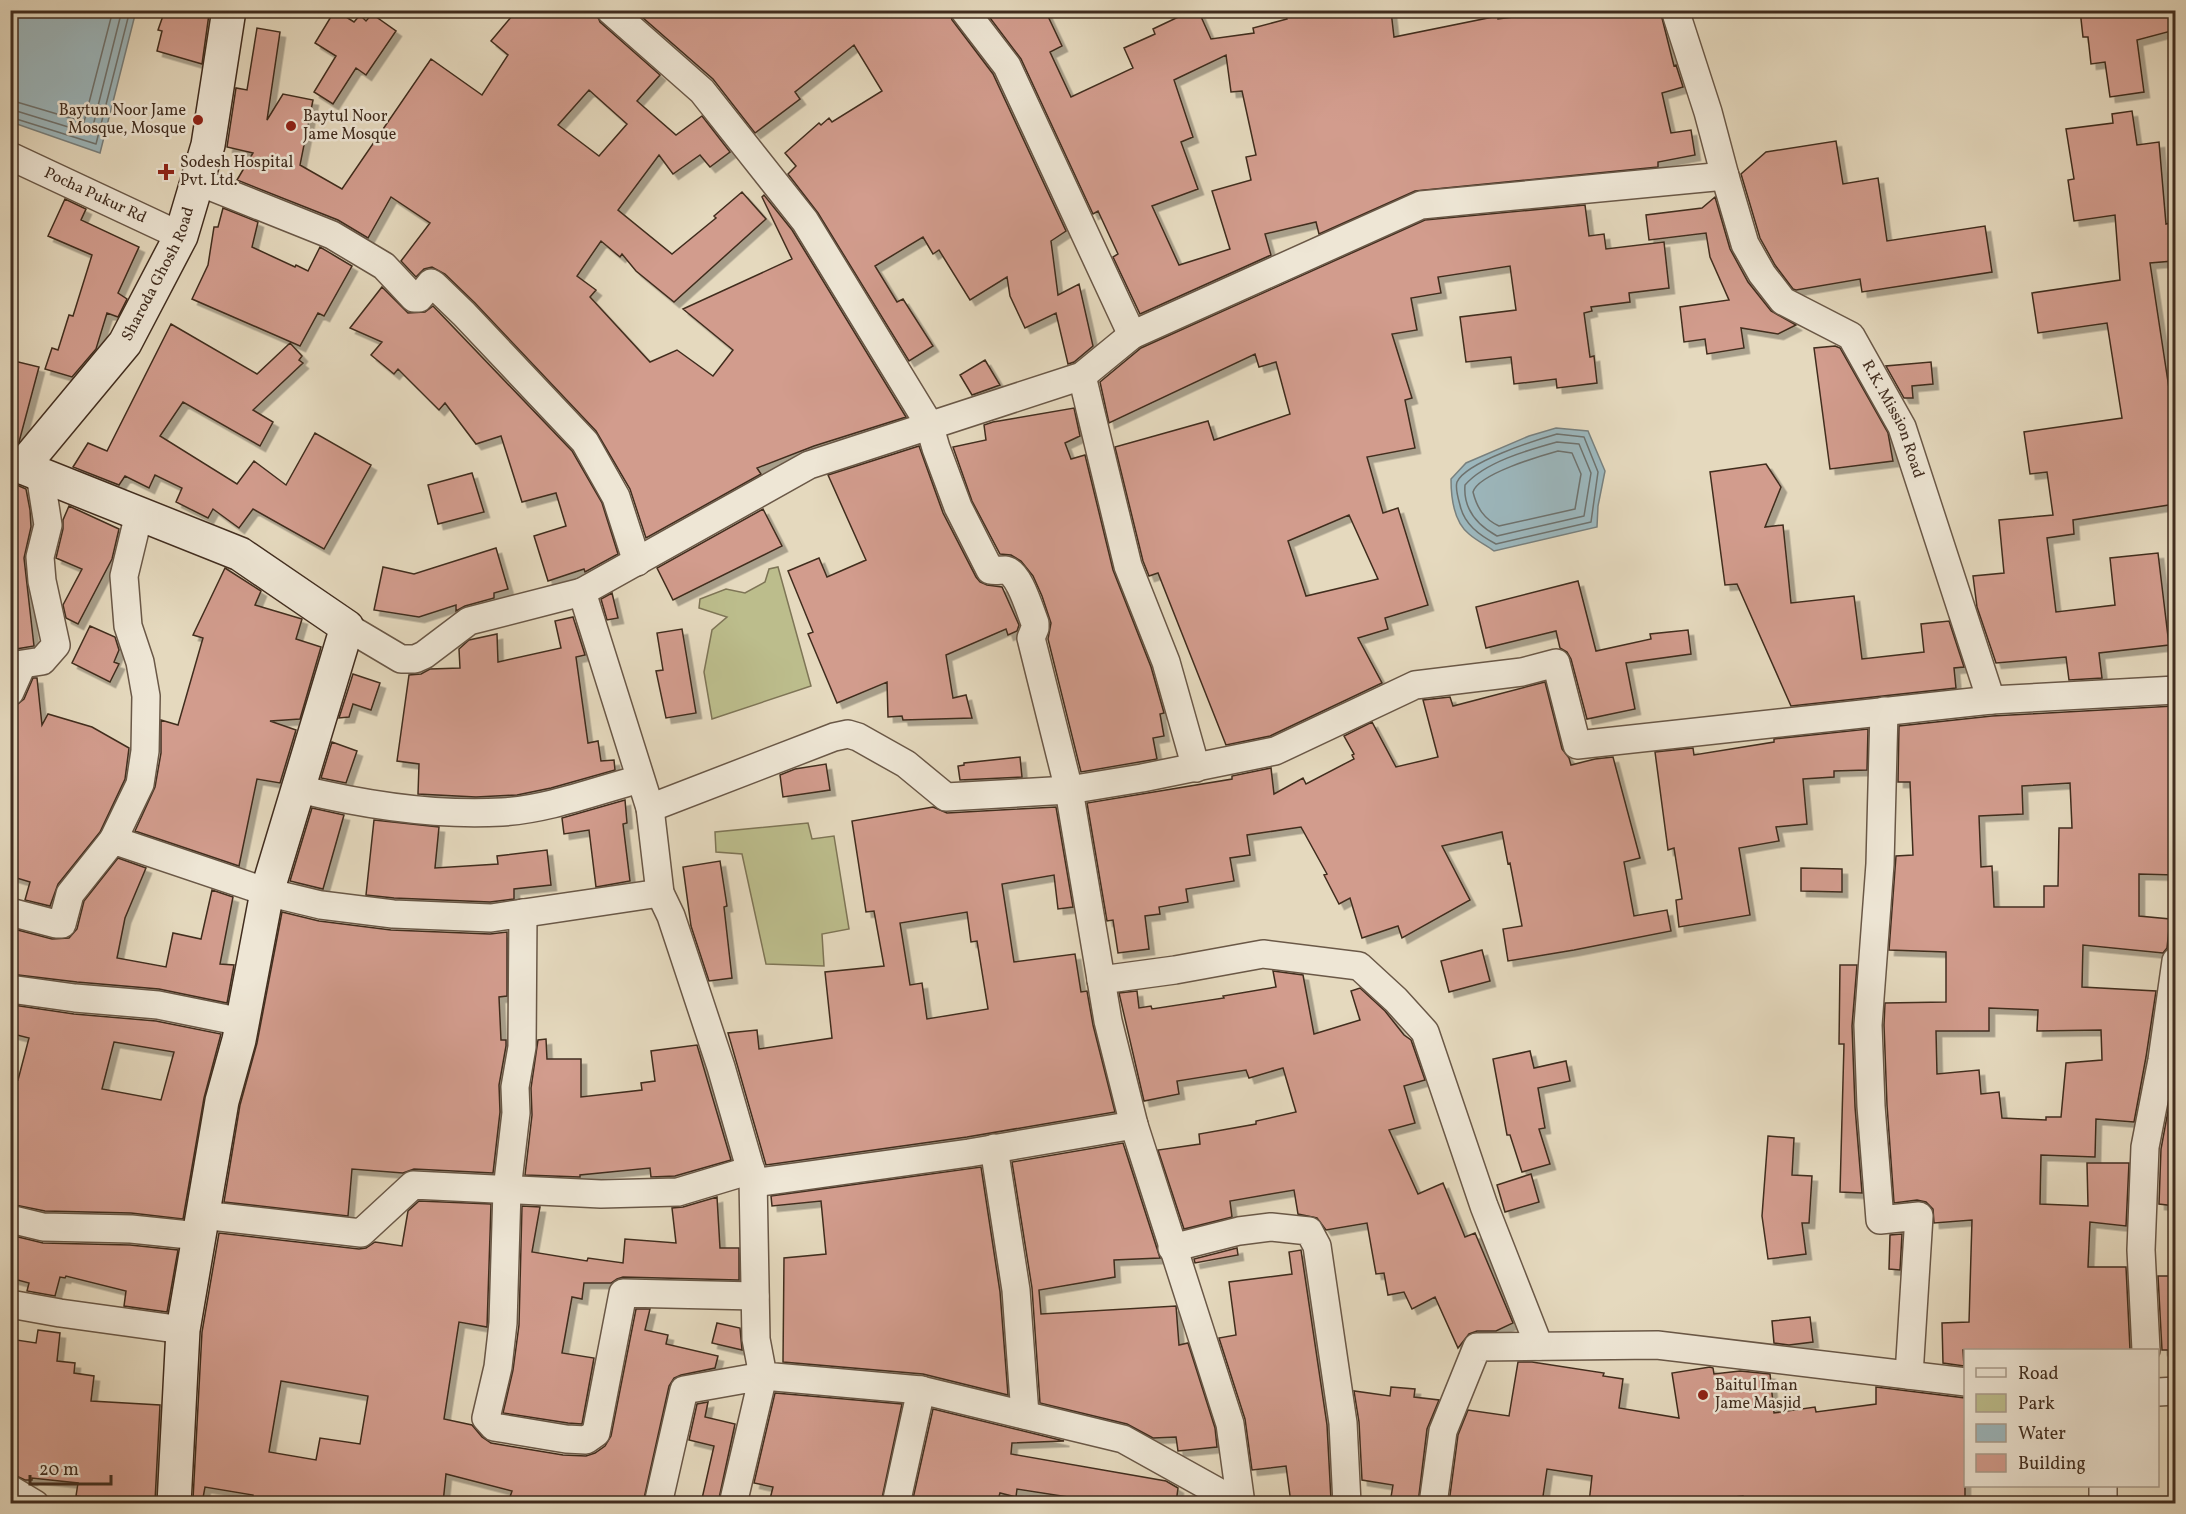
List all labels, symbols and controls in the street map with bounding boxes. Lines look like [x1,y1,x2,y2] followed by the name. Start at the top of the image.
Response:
[59,100,186,140] place label: Baytun Noor Jame Mosque, Mosque
[303,106,396,146] place label: Baytul Noor Jame Mosque
[191,113,205,127] marker: Baytun Noor Jame Mosque, Mosque
[284,119,298,133] marker: Baytul Noor Jame Mosque
[180,152,294,192] place label: Sodesh Hospital Pvt. Ltd.
[40,162,150,229] street label: Pocha Pukur Rd
[157,163,175,181] marker: Sodesh Hospital Pvt. Ltd.
[117,204,200,345] street label: Sharoda Ghosh Road
[1856,356,1929,481] street label: R.K. Mission Road
[1964,1349,2159,1487] legend
[2018,1362,2059,1387] text: Road
[1715,1375,1801,1415] place label: Baitul Iman Jame Masjid
[1696,1388,1710,1402] marker: Baitul Iman Jame Masjid
[2018,1392,2055,1417] text: Park
[2018,1422,2066,1447] text: Water
[30,1448,111,1486] scale bar
[2018,1452,2086,1477] text: Building
[39,1458,79,1483] text: 20 m

